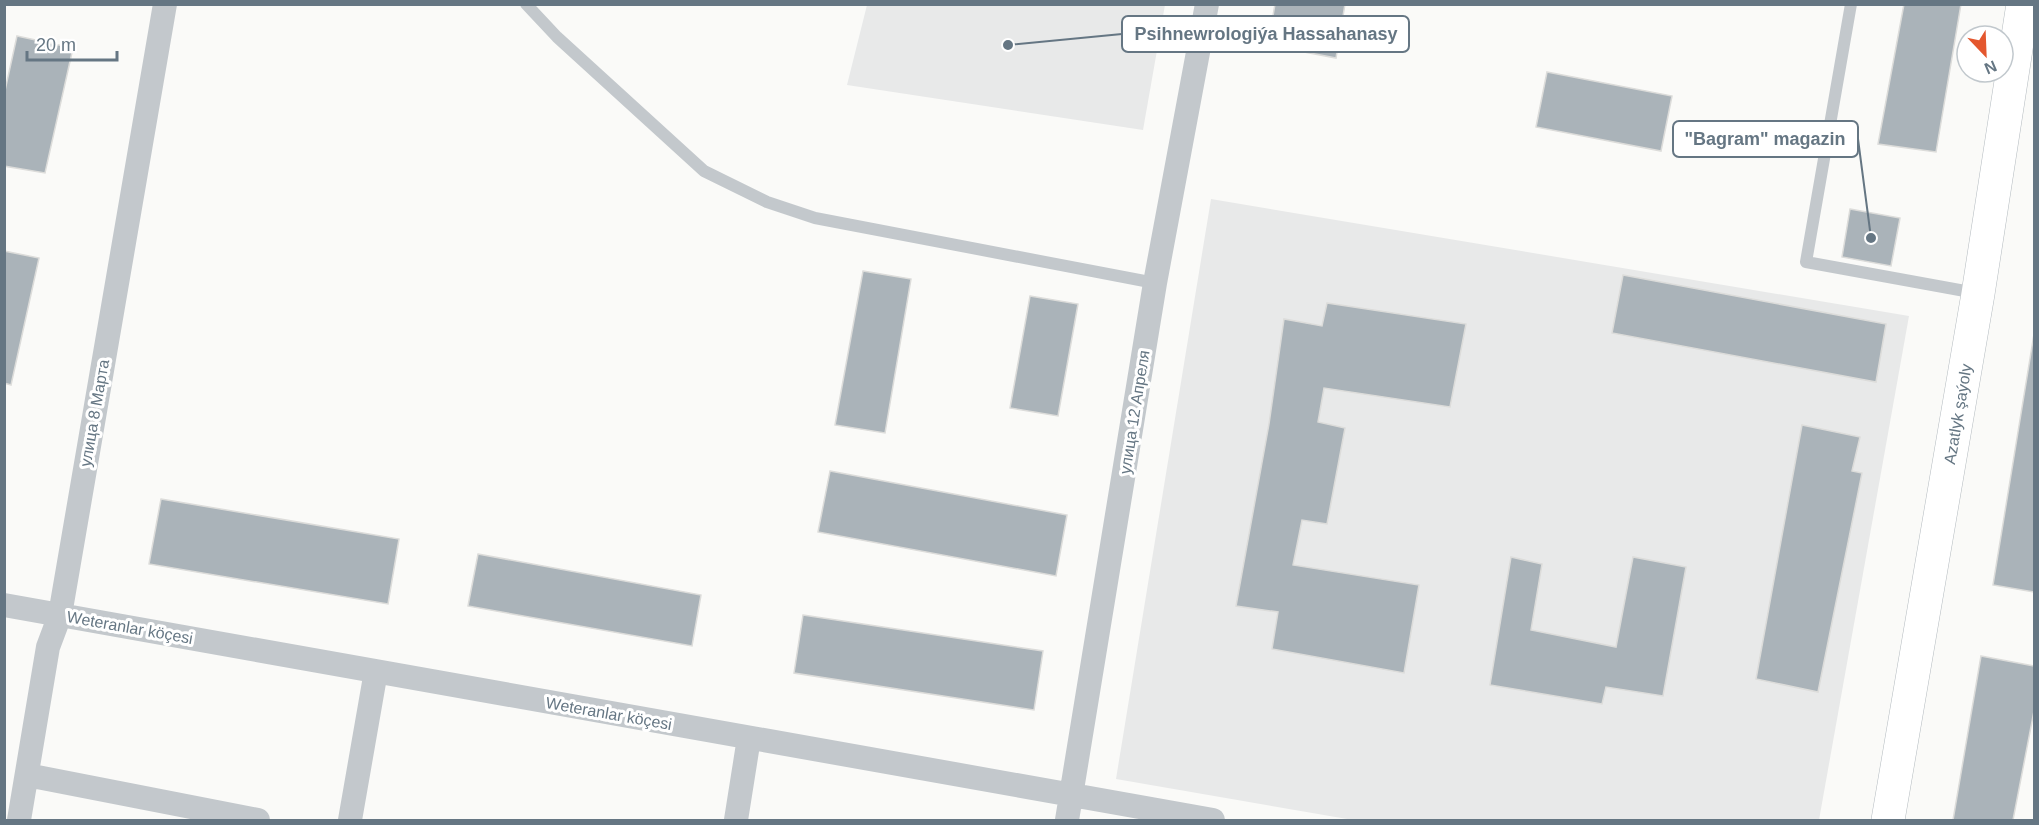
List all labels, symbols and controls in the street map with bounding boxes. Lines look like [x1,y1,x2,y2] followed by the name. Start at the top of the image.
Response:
[1122,16,1409,52] callout: Psihnewrologiýa Hassahanasy
[27,24,117,62] scale bar
[1134,24,1398,44] text: Psihnewrologiýa Hassahanasy
[1955,24,2015,84] north arrow
[36,35,76,55] text: 20 m
[1982,57,1999,77] text: N
[1673,121,1858,157] callout: "Bagram" magazin
[1684,129,1846,149] text: "Bagram" magazin
[1116,349,1153,475] street label: улица 12 Апреля
[77,358,112,468] street label: улица 8 Марта
[1941,363,1975,465] street label: Azatlyk şaýoly
[66,608,194,647] street label: Weteranlar köçesi
[545,694,673,733] street label: Weteranlar köçesi

